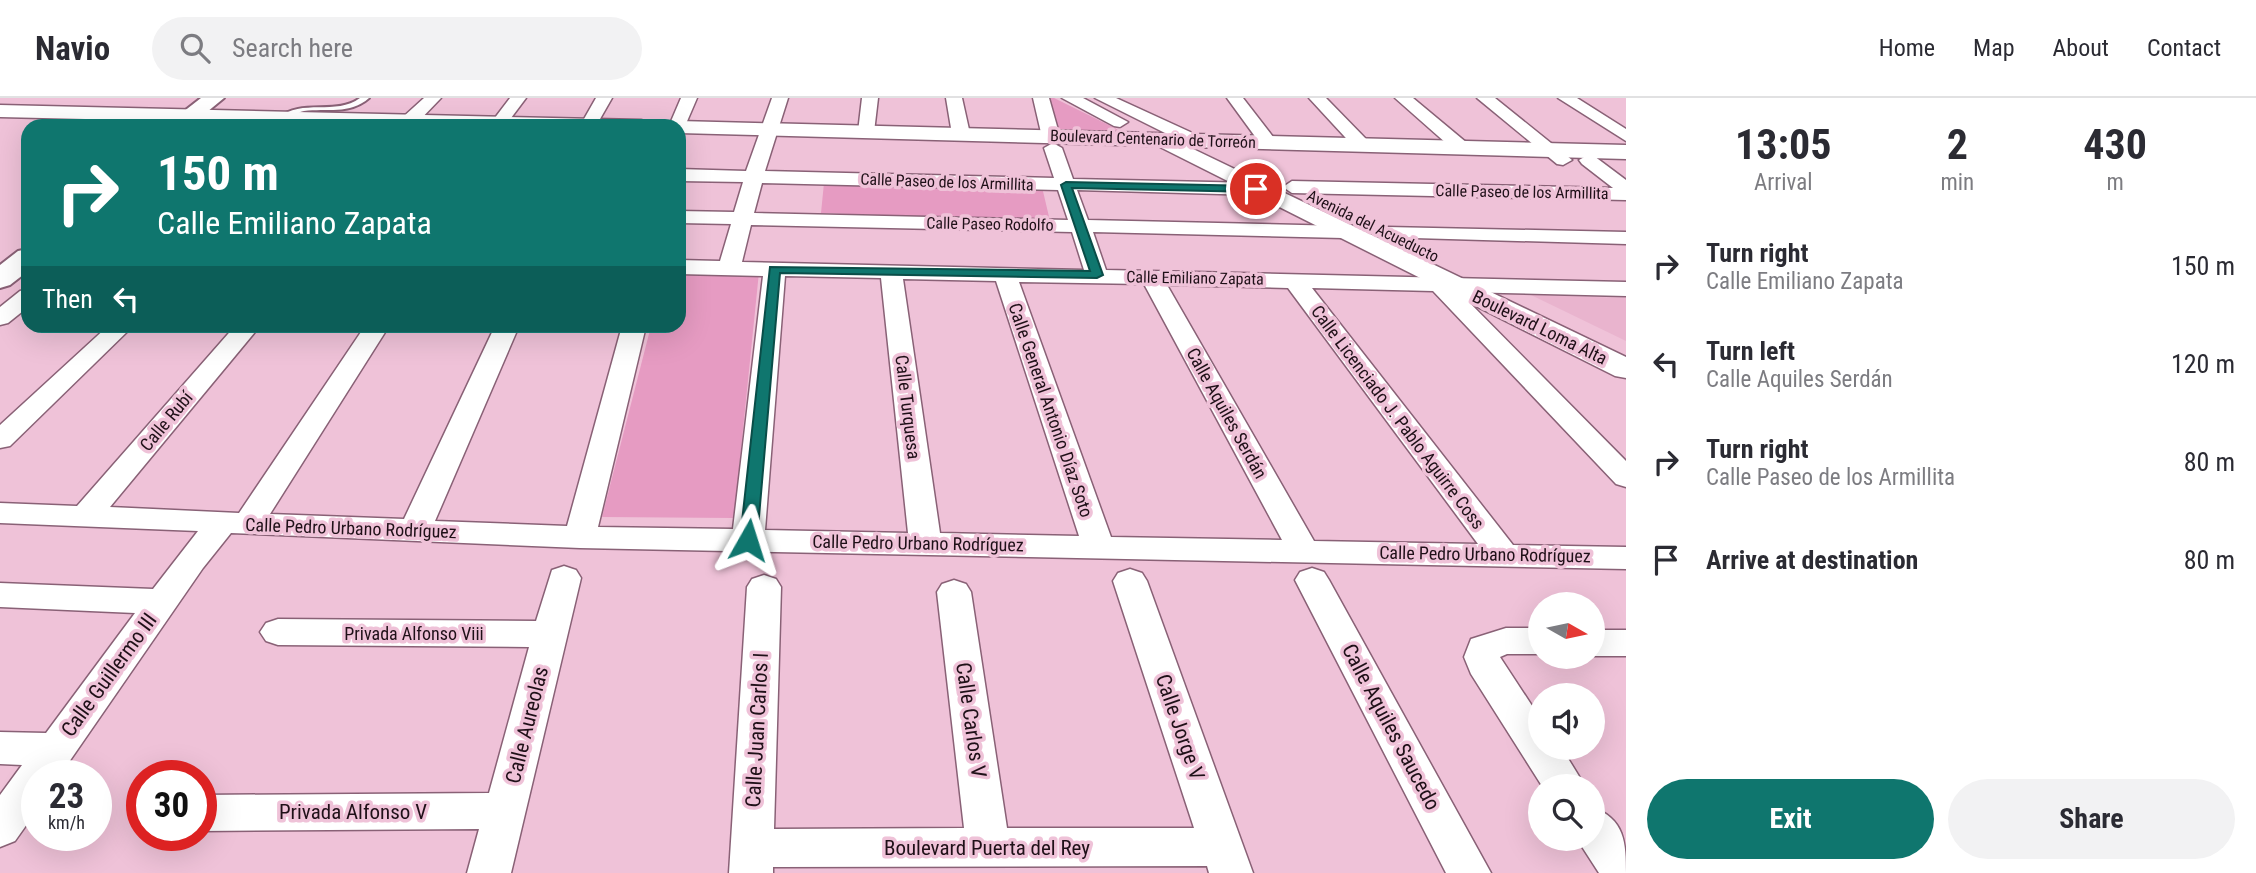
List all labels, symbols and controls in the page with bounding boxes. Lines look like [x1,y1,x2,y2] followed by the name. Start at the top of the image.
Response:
[152,17,642,80] search box
[35,29,110,68] text: Navio
[176,29,214,67] icon: search
[232,33,353,63] text: Search here
[1879,34,1935,62] text: Home
[1973,34,2015,62] text: Map
[2053,34,2109,62] text: About
[2147,34,2221,62] text: Contact
[1735,120,1831,169] text: 13:05
[1947,120,1968,169] text: 2
[2083,120,2147,169] text: 430
[1050,126,1256,152] street label: Boulevard Centenario de Torreón
[157,145,279,202] text: 150 m
[42,147,133,238] icon: right
[1226,159,1286,219] pin
[860,169,1034,195] street label: Calle Paseo de los Armillita
[1754,169,1812,196] text: Arrival
[1940,169,1974,196] text: min
[2106,169,2124,196] text: m
[1237,170,1275,208] icon: arrive
[1435,181,1609,203] street label: Calle Paseo de los Armillita
[1304,186,1442,266] street label: Avenida del Acueducto
[157,204,432,242] text: Calle Emiliano Zapata
[926,213,1054,235] street label: Calle Paseo Rodolfo
[1706,238,1808,268] text: Turn right
[1647,247,1685,285] icon: right
[2171,251,2235,281] text: 150 m
[1126,267,1264,289] street label: Calle Emiliano Zapata
[1706,268,1903,295] text: Calle Emiliano Zapata
[107,280,145,318] icon: left
[42,284,93,314] text: Then
[1469,285,1611,369] street label: Boulevard Loma Alta
[1004,300,1098,520] street label: Calle General Antonio Díaz Soto
[1307,301,1489,533] street label: Calle Licenciado J. Pablo Aguirre Coss
[1706,336,1795,366] text: Turn left
[1182,344,1272,482] street label: Calle Aquiles Serdán
[1647,345,1685,383] icon: left
[2171,349,2235,379] text: 120 m
[891,354,925,460] street label: Calle Turquesa
[1706,366,1893,393] text: Calle Aquiles Serdán
[135,386,197,455] street label: Calle Rubí
[1706,434,1808,464] text: Turn right
[1647,443,1685,481] icon: right
[2184,447,2235,477] text: 80 m
[1706,464,1955,491] text: Calle Paseo de los Armillita
[711,503,785,577] position arrow
[245,514,457,542] street label: Calle Pedro Urbano Rodríguez
[812,531,1024,555] street label: Calle Pedro Urbano Rodríguez
[1647,541,1685,579] icon: arrive
[1379,542,1591,566] street label: Calle Pedro Urbano Rodríguez
[1706,545,1918,575] text: Arrive at destination
[2184,545,2235,575] text: 80 m
[1528,592,1605,668] north arrow
[1528,592,1605,851] map controls
[56,609,162,741] street label: Calle Guillermo III
[344,623,484,644] street label: Privada Alfonso Viii
[1337,640,1445,814] street label: Calle Aquiles Saucedo
[741,652,773,808] street label: Calle Juan Carlos I
[951,661,991,779] street label: Calle Carlos V
[501,664,553,786] street label: Calle Aureolas
[1151,671,1209,783] street label: Calle Jorge V
[1528,683,1605,760] button: sound
[126,760,217,851] speed limit sign: 30
[1528,774,1605,851] button: search
[49,776,84,817] text: 23
[1647,779,1934,859] button: Exit
[1948,779,2235,859] button: Share
[279,800,427,824] street label: Privada Alfonso V
[48,812,85,833] text: km/h
[884,836,1090,860] street label: Boulevard Puerta del Rey

